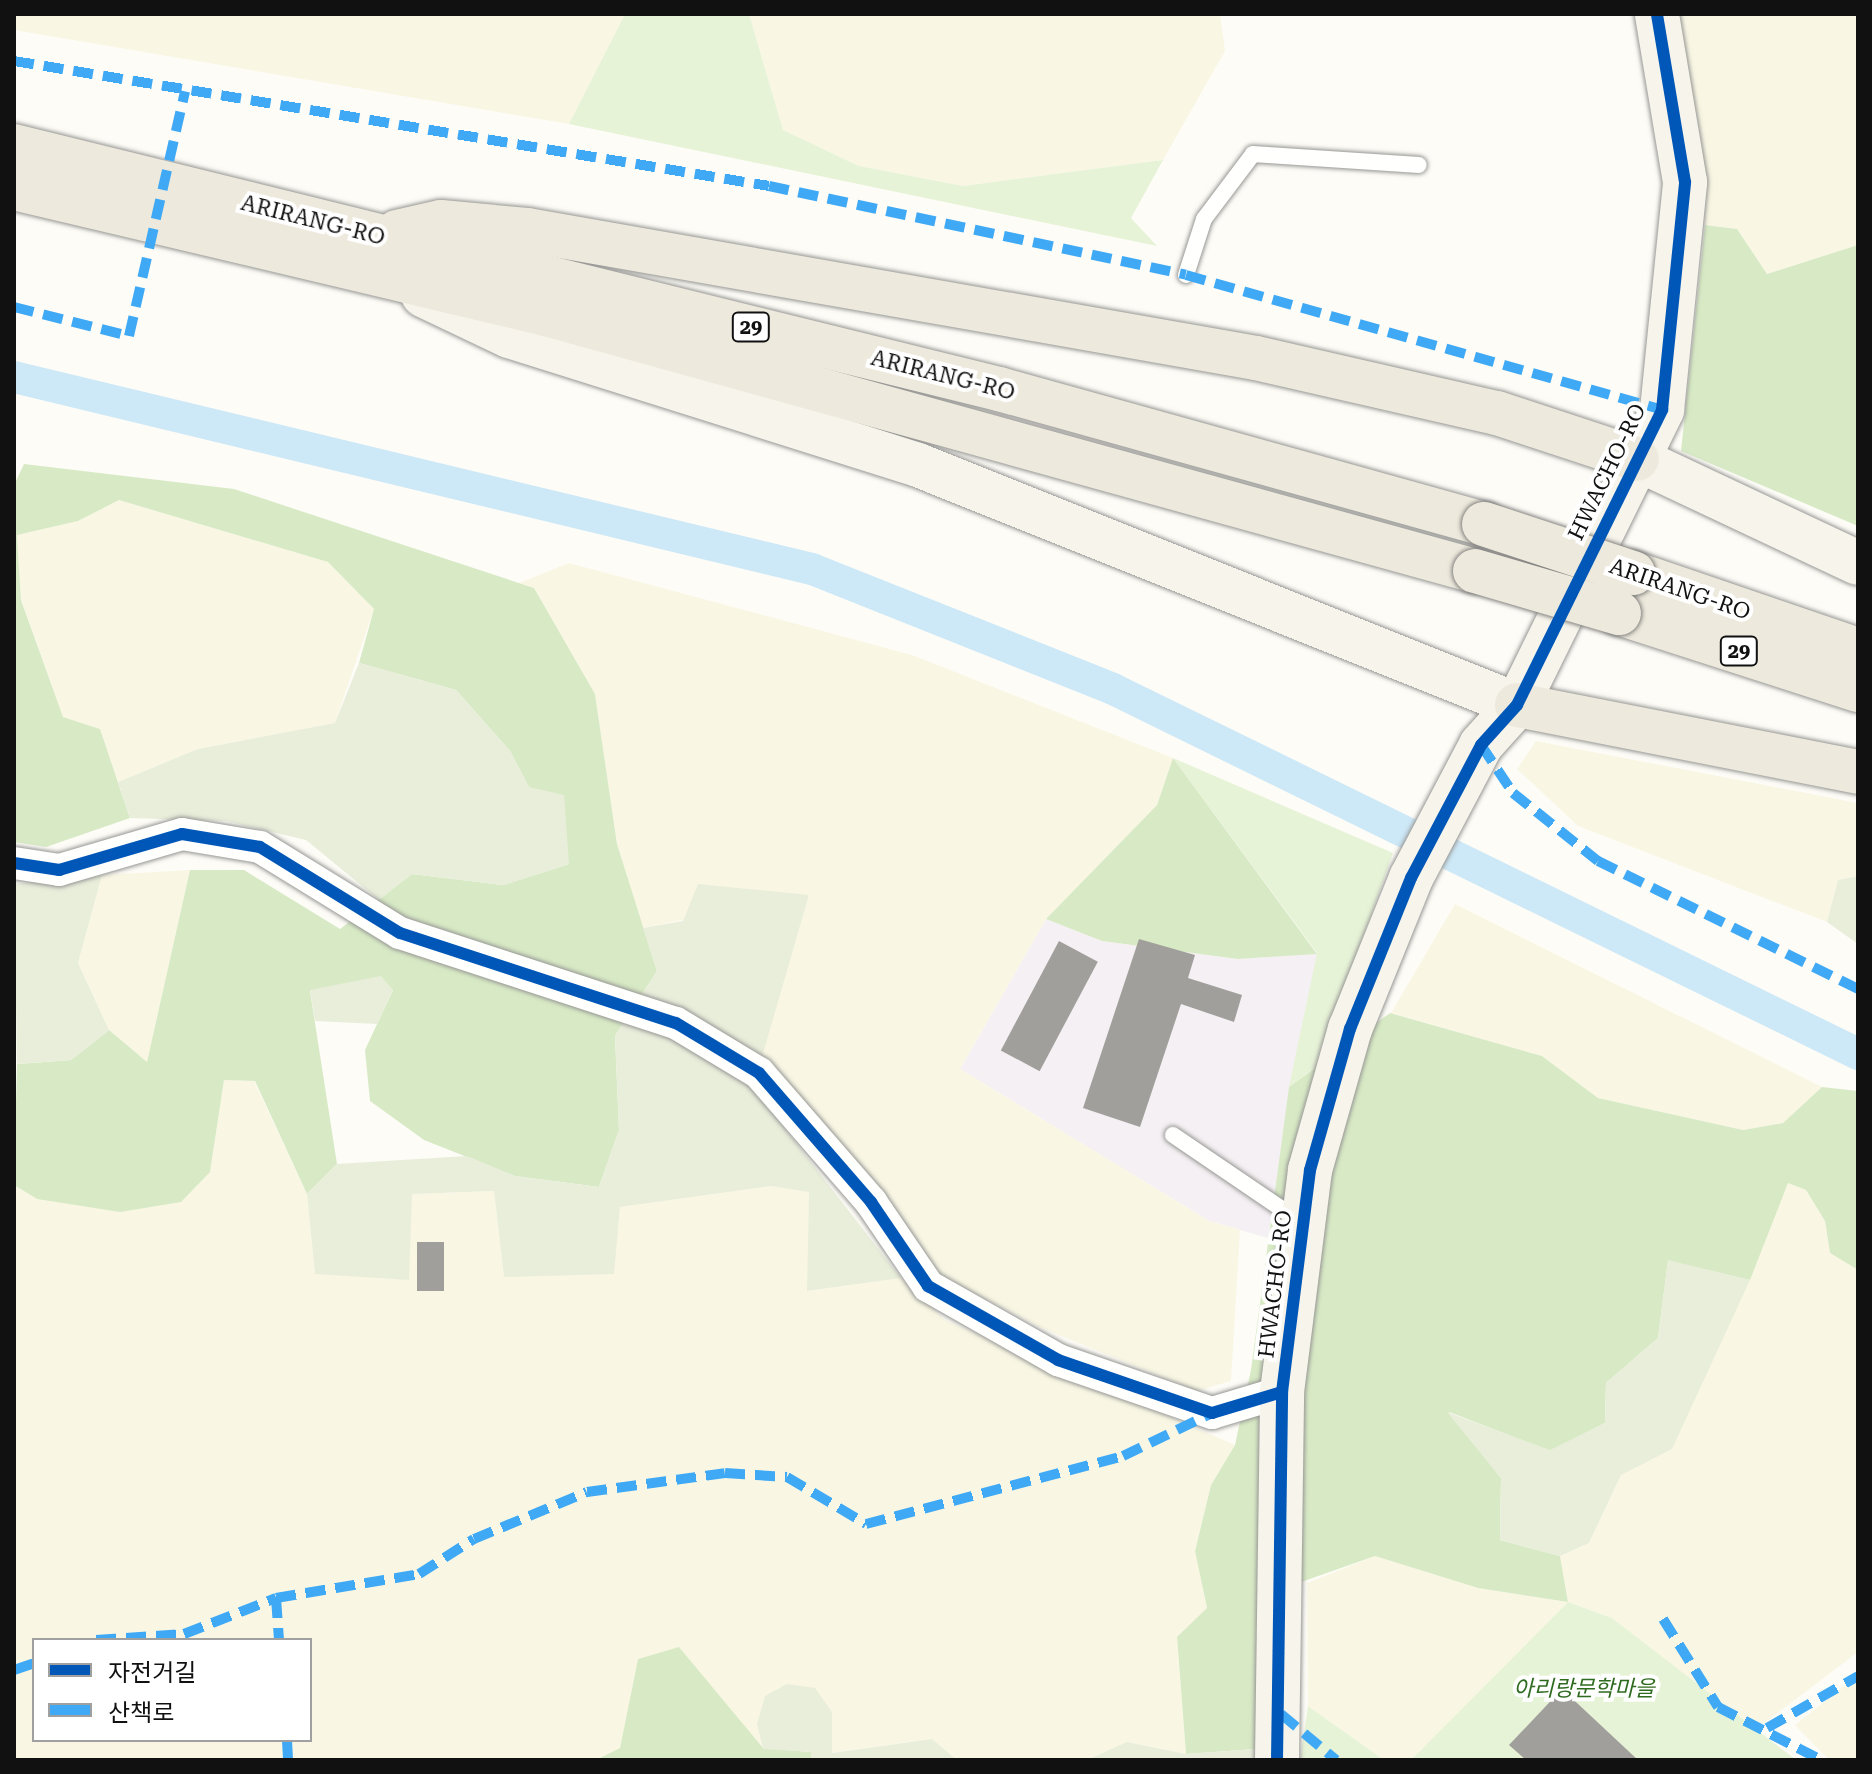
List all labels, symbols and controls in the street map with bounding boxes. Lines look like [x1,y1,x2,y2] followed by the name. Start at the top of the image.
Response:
[238,189,388,251] street label: ARIRANG-RO
[731,311,771,343] road number: 29
[868,344,1018,406] street label: ARIRANG-RO
[1563,399,1651,545] street label: HWACHO-RO
[1606,553,1754,625] street label: ARIRANG-RO
[1719,635,1759,667] road number: 29
[1253,1209,1297,1359] street label: HWACHO-RO
[32,1638,312,1742] legend
[108,1659,196,1687] text: 자전거길
[1513,1676,1655,1702] park label: 아리랑문학마을
[108,1699,174,1727] text: 산책로

